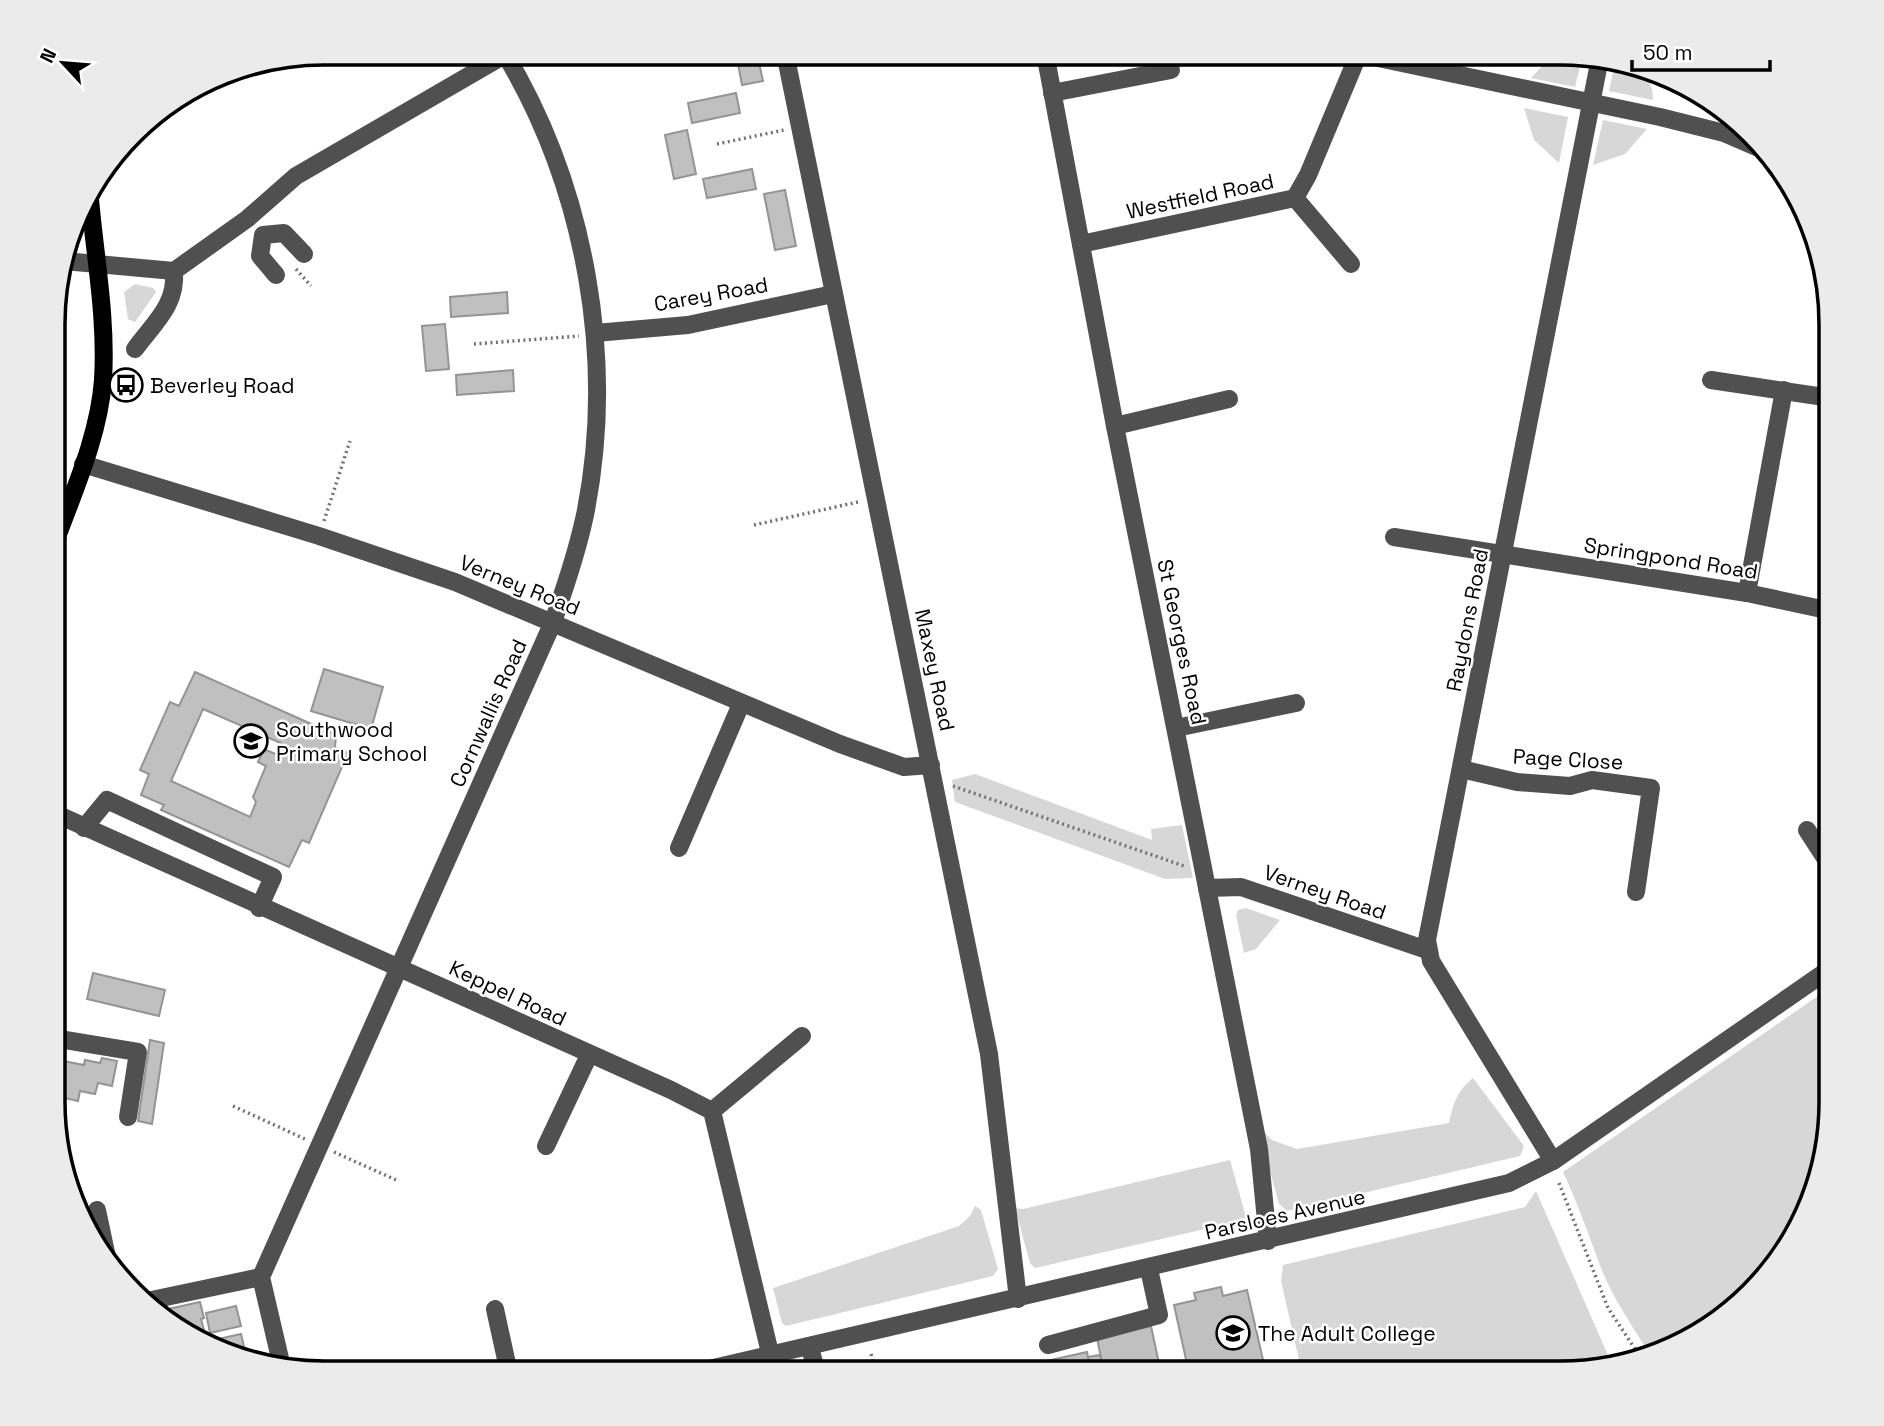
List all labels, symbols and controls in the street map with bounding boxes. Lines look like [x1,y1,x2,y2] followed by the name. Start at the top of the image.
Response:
[28,28,98,98] north arrow
[1632,28,1770,72] scale bar
[1643,39,1693,66] text: 50 m
[34,45,62,67] text: N
[1124,167,1276,225] street label: Westfield Road
[652,271,770,317] street label: Carey Road
[107,366,145,404] bus stop icon: Beverley Road
[150,372,295,399] place label: Beverley Road
[1582,531,1760,585] street label: Springpond Road
[1440,546,1494,694] street label: Raydons Road
[456,549,584,621] street label: Verney Road
[1151,557,1213,727] street label: St Georges Road
[909,606,961,734] street label: Maxey Road
[443,635,533,791] street label: Cornwallis Road
[276,716,427,767] place label: Southwood Primary School
[232,722,270,760] school or university icon: Southwood Primary School
[1512,743,1624,775] street label: Page Close
[1260,858,1390,926] street label: Verney Road
[445,954,571,1032] street label: Keppel Road
[1202,1182,1368,1246] street label: Parsloes Avenue
[1214,1314,1252,1352] school or university icon: The Adult College
[1258,1320,1436,1347] place label: The Adult College

